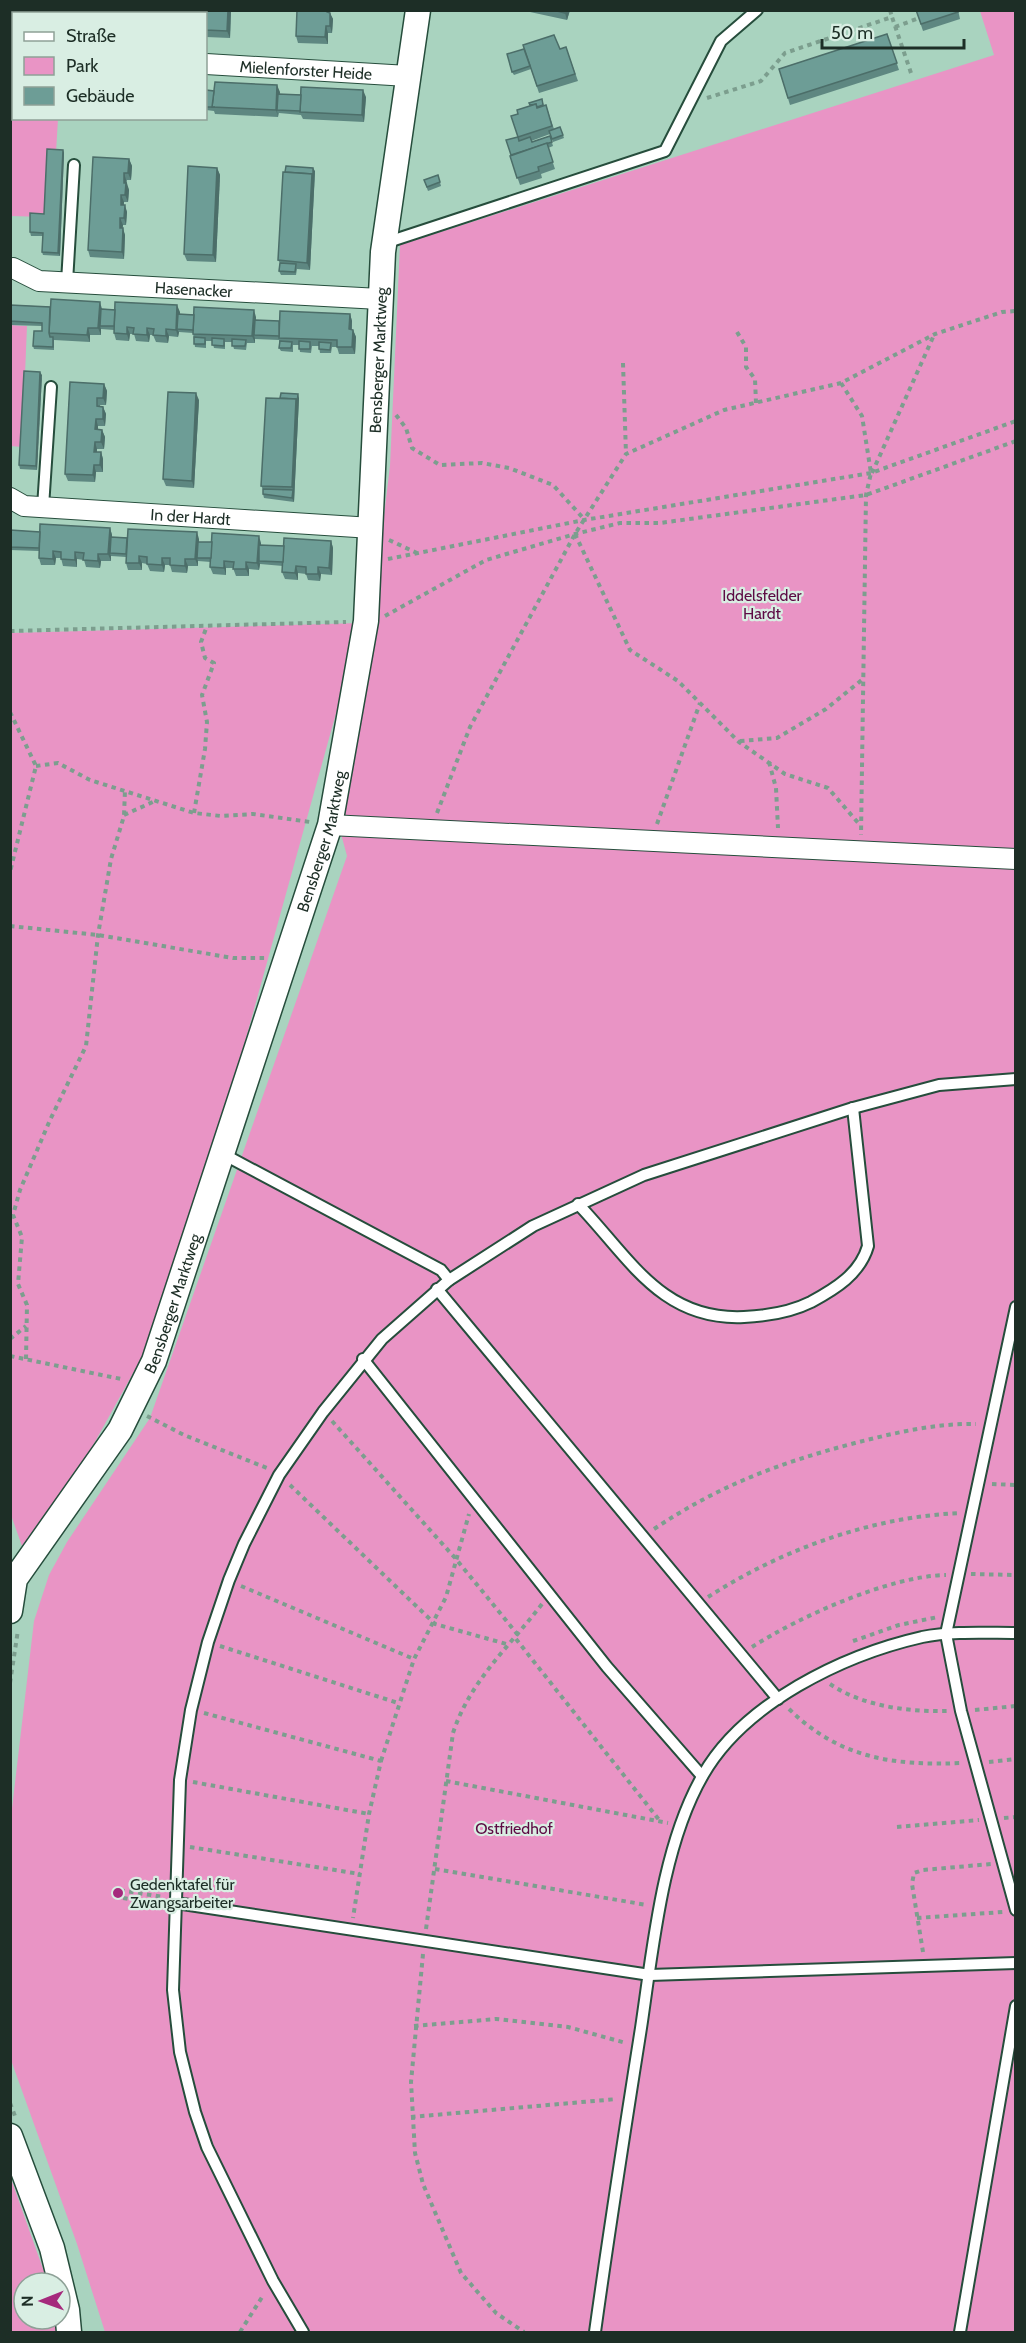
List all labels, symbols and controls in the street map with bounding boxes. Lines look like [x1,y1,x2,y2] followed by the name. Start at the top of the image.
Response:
[12,12,207,120] legend
[822,12,964,50] scale bar
[831,22,873,44] text: 50 m
[66,25,116,47] text: Straße
[66,55,99,77] text: Park
[239,57,373,84] street label: Mielenforster Heide
[66,85,135,107] text: Gebäude
[154,278,234,301] street label: Hasenacker
[366,286,391,434] street label: Bensberger Marktweg
[150,505,232,529] street label: In der Hardt
[722,586,803,623] park label: Iddelsfelder Hardt
[293,768,350,914] street label: Bensberger Marktweg
[140,1230,205,1377] street label: Bensberger Marktweg
[475,1819,554,1838] park label: Ostfriedhof
[130,1875,235,1912] place label: Gedenktafel für Zwangsarbeiter
[111,1886,125,1900] marker: Gedenktafel für Zwangsarbeiter
[12,2271,72,2331] north arrow
[18,2295,37,2307] text: N

